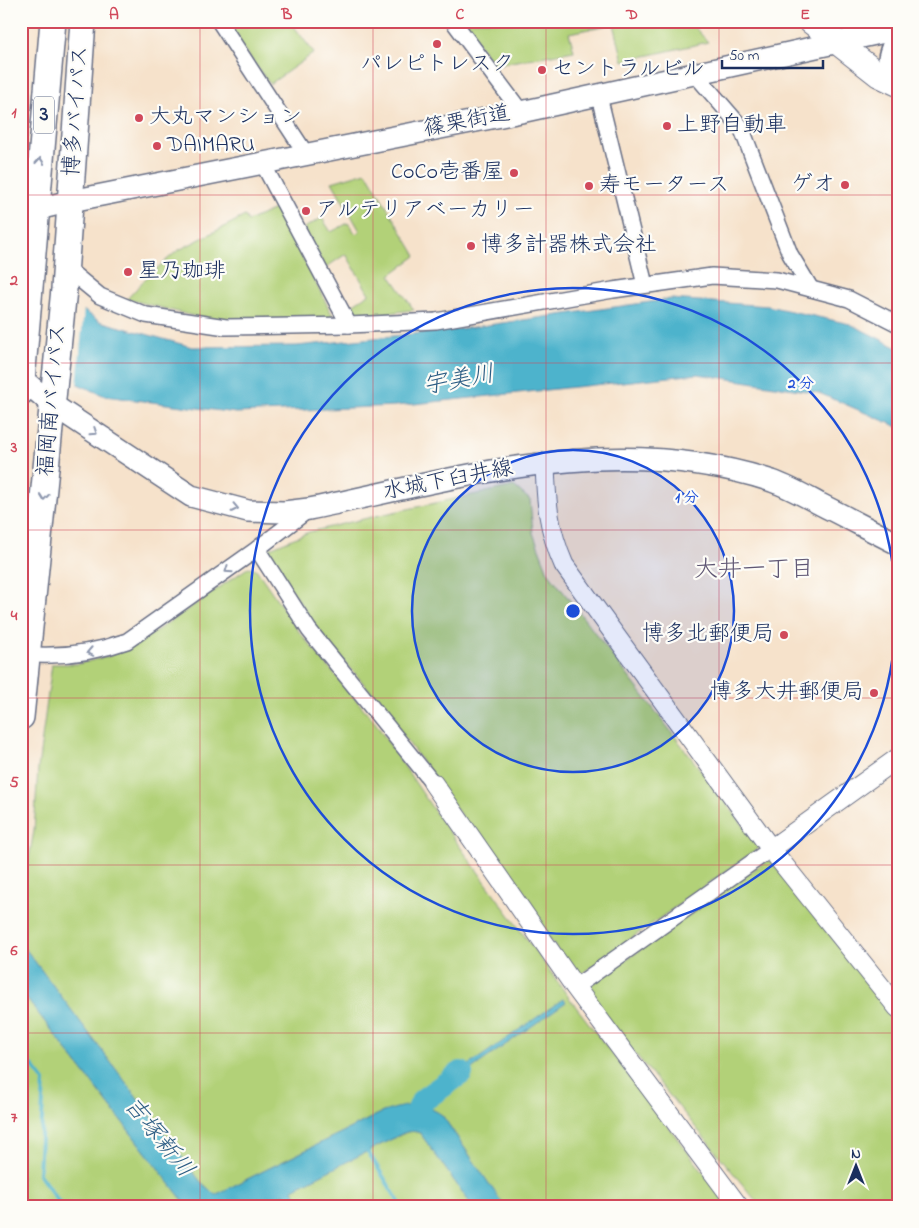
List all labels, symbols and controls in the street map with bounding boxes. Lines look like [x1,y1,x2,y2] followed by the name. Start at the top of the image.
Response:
[109,3,119,27] text: A
[281,3,293,27] text: B
[456,3,465,27] text: C
[625,3,638,27] text: D
[800,3,810,27] text: E
[431,38,443,50] marker: パレピトレスク
[722,38,823,70] scale bar
[56,44,98,178] street label: 博多バイパス
[729,45,760,67] text: 50 m
[360,49,514,81] place label: パレピトレスク
[552,54,705,86] place label: セントラルビル
[536,64,548,76] marker: セントラルビル
[34,96,54,134] road number: 3
[421,98,513,146] street label: 篠栗街道
[11,101,17,125] text: 1
[149,102,302,134] place label: 大丸マンション
[677,110,787,142] place label: 上野自動車
[133,112,145,124] marker: 大丸マンション
[661,120,673,132] marker: 上野自動車
[166,130,255,162] place label: DAIMARU
[151,140,163,152] marker: DAIMARU
[34,156,45,164] one-way arrow
[391,157,504,189] place label: CoCo壱番屋
[508,167,520,179] marker: CoCo壱番屋
[791,169,835,201] place label: ゲオ
[599,170,729,202] place label: 寿モータース
[839,179,851,191] marker: ゲオ
[583,180,595,192] marker: 寿モータース
[316,195,535,227] place label: アルテリアベーカリー
[300,205,312,217] marker: アルテリアベーカリー
[481,230,657,262] place label: 博多計器株式会社
[465,240,477,252] marker: 博多計器株式会社
[138,256,226,288] place label: 星乃珈琲
[122,266,134,278] marker: 星乃珈琲
[9,269,18,293] text: 2
[30,322,76,478] street label: 福岡南バイパス
[421,358,497,404] water label: 宇美川
[787,373,814,395] text: 2 分
[88,425,97,435] one-way arrow
[10,436,18,460] text: 3
[380,453,516,509] street label: 水城下臼井線
[675,487,699,509] text: 1 分
[39,494,50,502] one-way arrow
[231,503,240,513] one-way arrow
[694,553,814,588] district label: 大井一丁目
[224,564,234,573] one-way arrow
[564,602,582,620] centre of rings
[10,604,18,628] text: 4
[642,619,774,651] place label: 博多北郵便局
[778,629,790,641] marker: 博多北郵便局
[85,646,94,657] one-way arrow
[710,677,864,709] place label: 博多大井郵便局
[868,687,880,699] marker: 博多大井郵便局
[9,771,19,795] text: 5
[9,939,18,963] text: 6
[114,1090,202,1186] water label: 吉塚新川
[11,1106,18,1130] text: 7
[832,1140,882,1190] north arrow
[851,1144,861,1165] text: N

